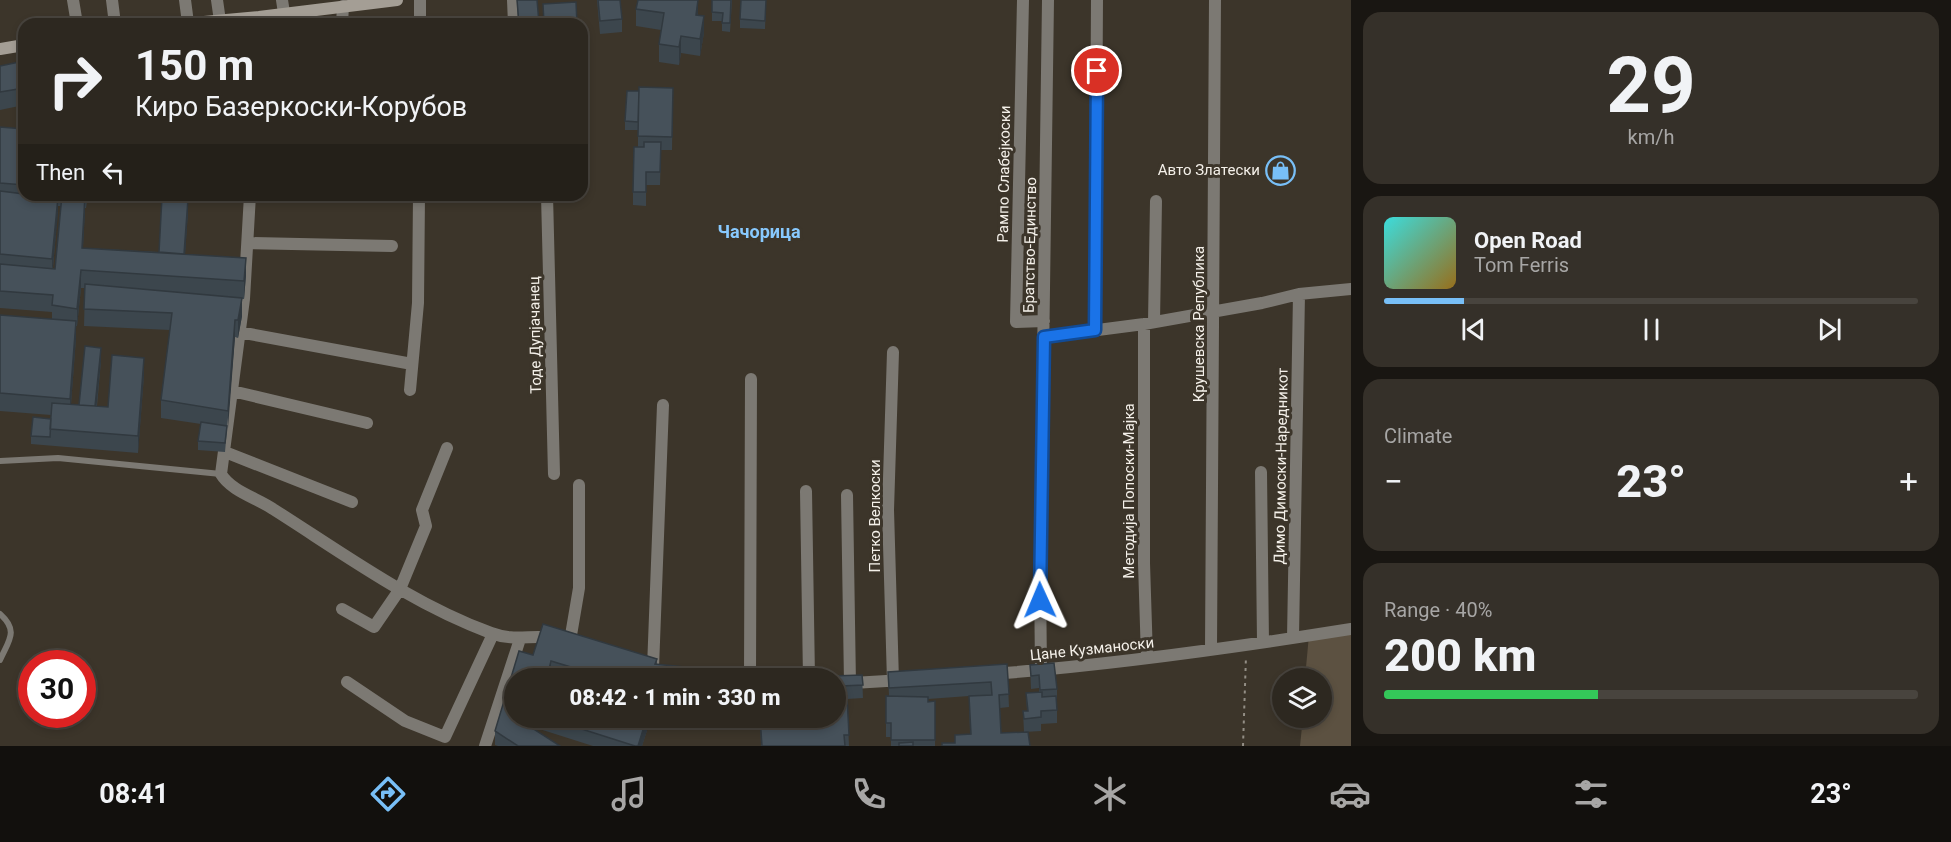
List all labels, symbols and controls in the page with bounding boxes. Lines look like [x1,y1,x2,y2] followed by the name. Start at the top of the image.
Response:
[1606,40,1696,131] text: 29
[135,41,254,90] text: 150 m
[36,42,114,120] icon: right
[1071,45,1122,96] pin
[1080,54,1113,87] icon: arrive
[135,91,467,123] text: Киро Базеркоски-Корубов
[994,105,1014,243] street label: Рампо Слабејкоски
[1628,125,1674,149] text: km/h
[1265,154,1297,186] shop icon: Авто Златески
[97,156,130,189] icon: left
[36,160,85,185] text: Then
[1158,161,1260,179] place label: Авто Златески
[1020,177,1040,313] street label: Братство-Единство
[717,221,801,242] district label: Чачорица
[1474,228,1582,253] text: Open Road
[1190,246,1208,402] street label: Крушевска Република
[1474,253,1569,277] text: Tom Ferris
[525,276,545,394] street label: Тоде Дупјачанец
[1457,313,1490,346] icon: previous
[1635,313,1668,346] icon: pause
[1813,313,1846,346] icon: next
[1270,367,1292,565] street label: Димо Димоски-Наредникот
[1120,403,1138,579] street label: Методија Попоски-Мајка
[1384,424,1452,448] text: Climate
[1616,455,1686,508] text: 23°
[866,459,884,573] street label: Петко Велкоски
[1384,462,1403,501] text: −
[1899,462,1918,501] text: +
[1008,568,1072,632] position arrow
[1384,598,1492,622] text: Range · 40%
[1384,629,1536,682] text: 200 km
[1029,634,1155,664] street label: Цане Кузманоски
[18,650,96,728] speed limit sign: 30
[1272,668,1332,728] map controls
[1272,668,1332,728] button: layers
[570,685,780,710] text: 08:42 · 1 min · 330 m
[367,773,409,815] icon: directions
[608,773,650,815] icon: music
[848,773,890,815] icon: phone
[1089,773,1131,815] icon: climate
[1329,773,1371,815] icon: car
[1570,773,1612,815] icon: filters
[99,778,169,810] text: 08:41
[1810,778,1852,810] text: 23°

